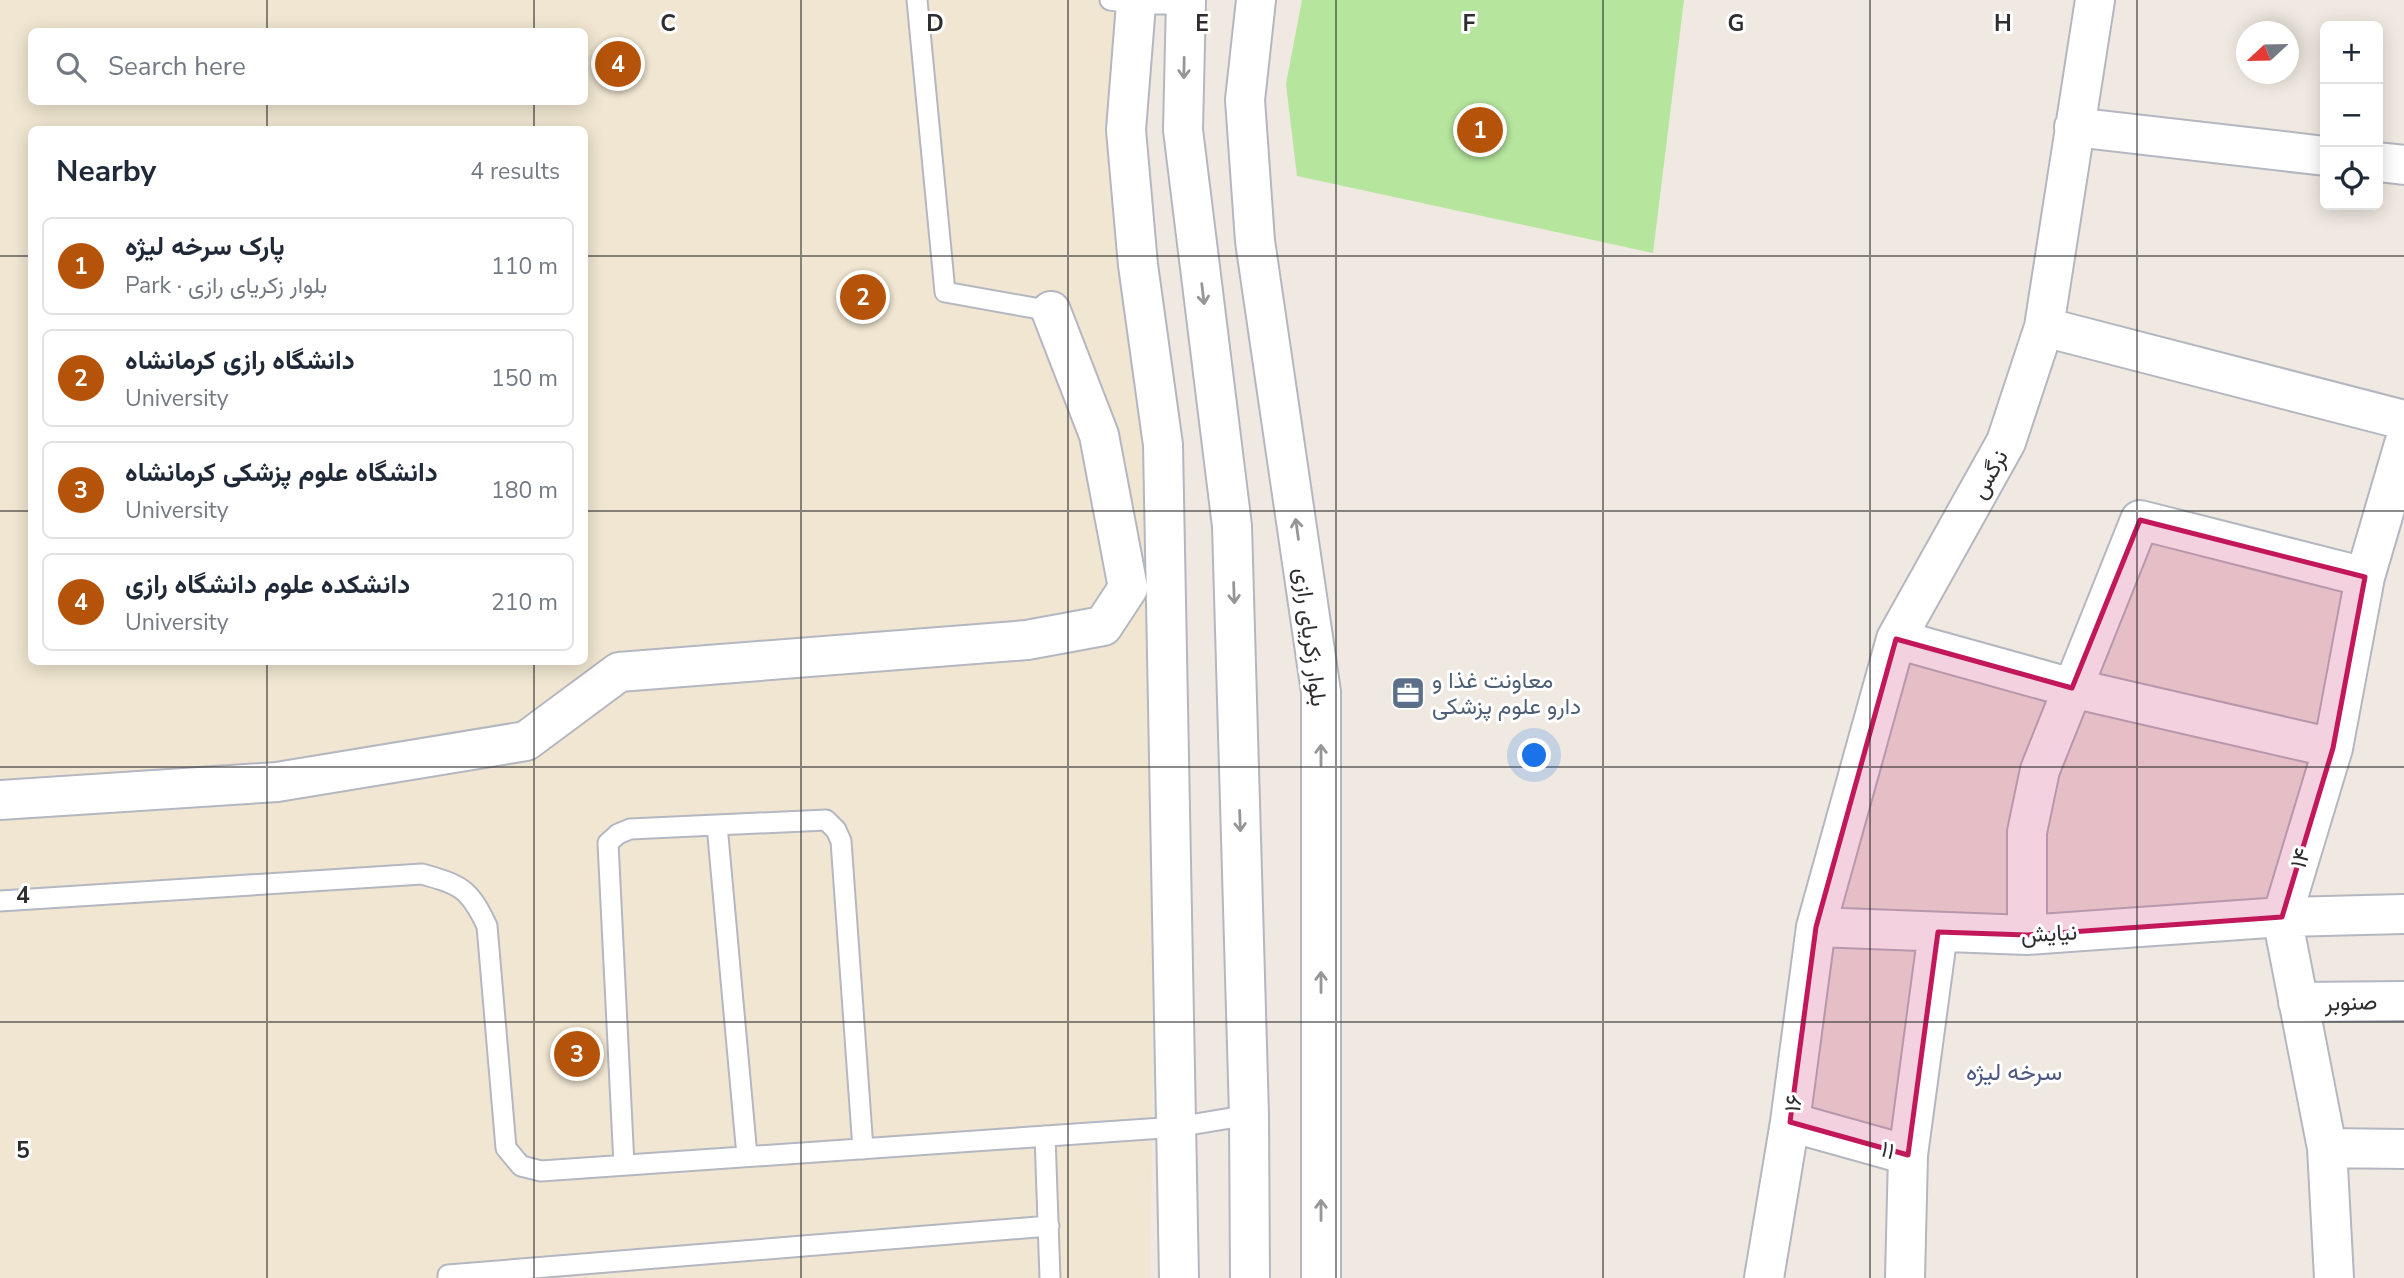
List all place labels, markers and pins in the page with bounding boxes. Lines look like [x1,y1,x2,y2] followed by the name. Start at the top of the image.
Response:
[595,38,641,90] pin: 4
[1457,104,1503,156] pin: 1
[840,271,886,323] pin: 2
[1432,665,1581,722] place label: معاونت غذا و دارو علوم پزشکی
[1389,674,1427,712] office icon: معاونت غذا و دارو علوم پزشکی
[554,1028,600,1080] pin: 3

